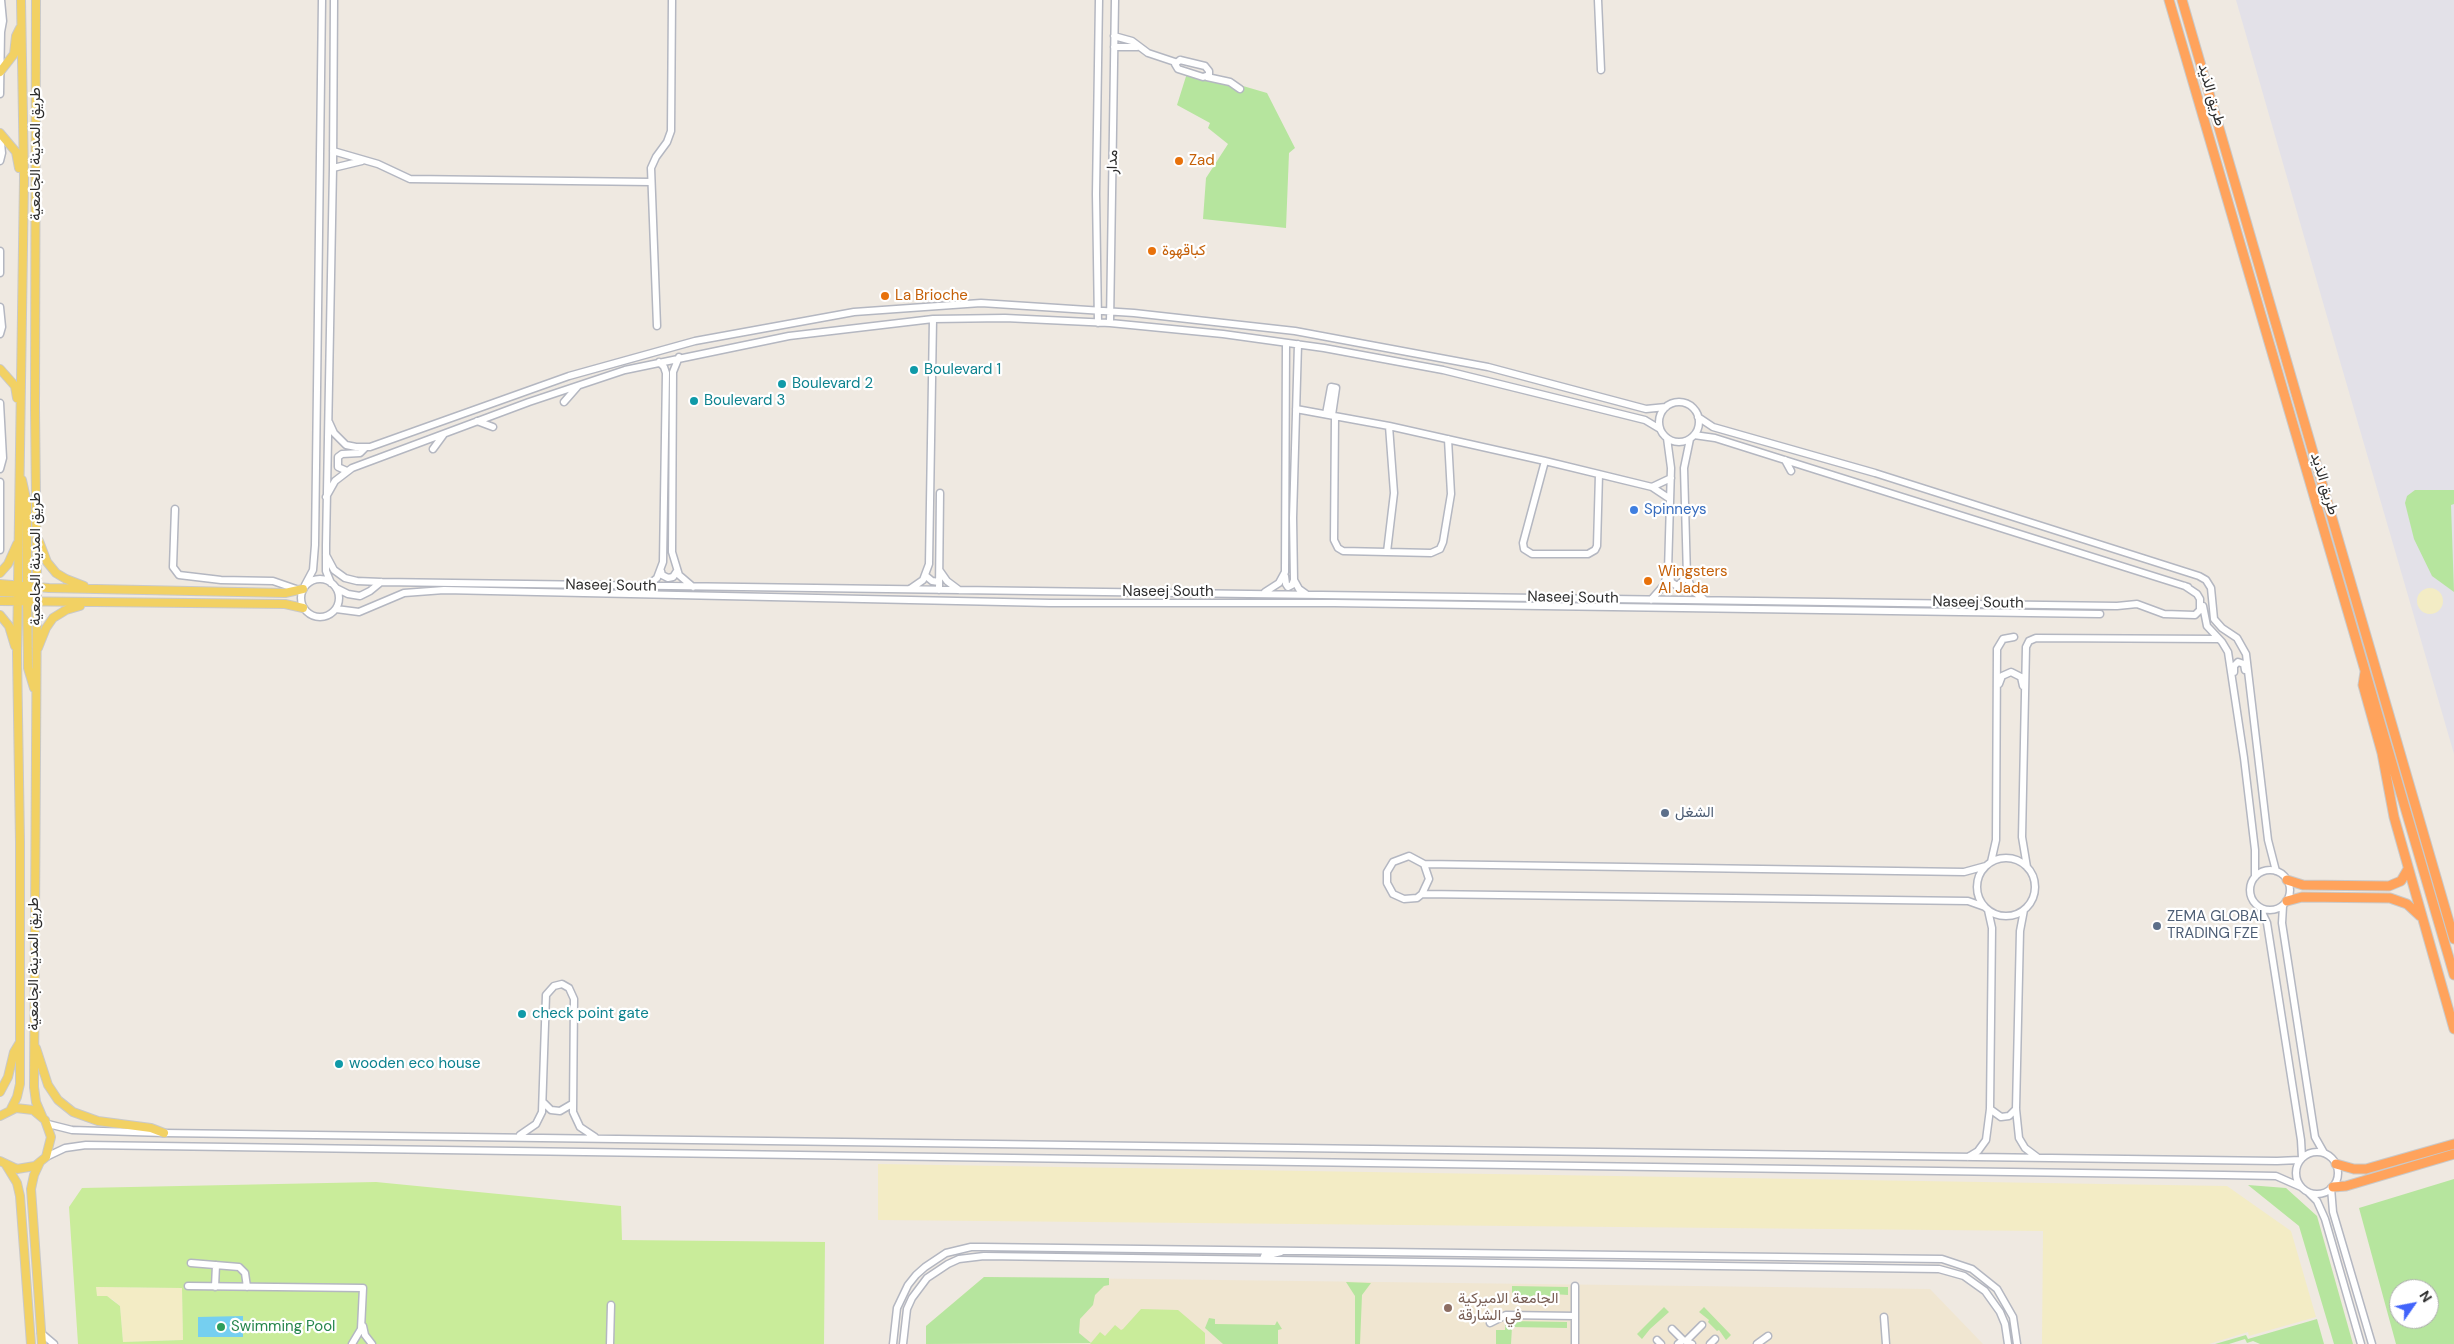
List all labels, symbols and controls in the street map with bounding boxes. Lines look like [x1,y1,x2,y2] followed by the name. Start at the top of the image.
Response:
[2193,62,2229,128] street label: طريق الذيد
[27,87,45,221] street label: طريق المدينة الجامعية
[1104,150,1122,174] street label: مدار
[1189,152,1215,170] place label: Zad
[1173,155,1185,167] marker: Zad
[1162,242,1206,260] place label: كباقهوة
[1146,245,1158,257] marker: كباقهوة
[895,287,968,305] place label: La Brioche
[879,290,891,302] marker: La Brioche
[924,361,1001,379] place label: Boulevard 1
[908,364,920,376] marker: Boulevard 1
[792,375,873,393] place label: Boulevard 2
[776,378,788,390] marker: Boulevard 2
[704,392,785,410] place label: Boulevard 3
[688,395,700,407] marker: Boulevard 3
[2306,451,2342,517] street label: طريق الذيد
[27,492,45,626] street label: طريق المدينة الجامعية
[1644,501,1707,519] place label: Spinneys
[1628,504,1640,516] marker: Spinneys
[1658,563,1728,598] place label: Wingsters Al Jada
[1642,575,1654,587] marker: Wingsters Al Jada
[565,576,657,596] street label: Naseej South
[1122,583,1214,601] street label: Naseej South
[1527,588,1619,608] street label: Naseej South
[1932,593,2024,613] street label: Naseej South
[1675,804,1714,822] place label: الشغل
[1659,807,1671,819] marker: الشغل
[25,897,43,1031] street label: طريق المدينة الجامعية
[2167,908,2267,943] place label: ZEMA GLOBAL TRADING FZE
[2151,920,2163,932] marker: ZEMA GLOBAL TRADING FZE
[532,1005,649,1023] place label: check point gate
[516,1008,528,1020] marker: check point gate
[349,1055,481,1073] place label: wooden eco house
[333,1058,345,1070] marker: wooden eco house
[2389,1279,2439,1329] north arrow
[2415,1287,2436,1306] text: N
[1458,1290,1559,1325] place label: الجامعة الاميركية في الشارقة
[1442,1302,1454,1314] marker: الجامعة الاميركية في الشارقة
[231,1318,335,1336] place label: Swimming Pool
[215,1321,227,1333] marker: Swimming Pool

